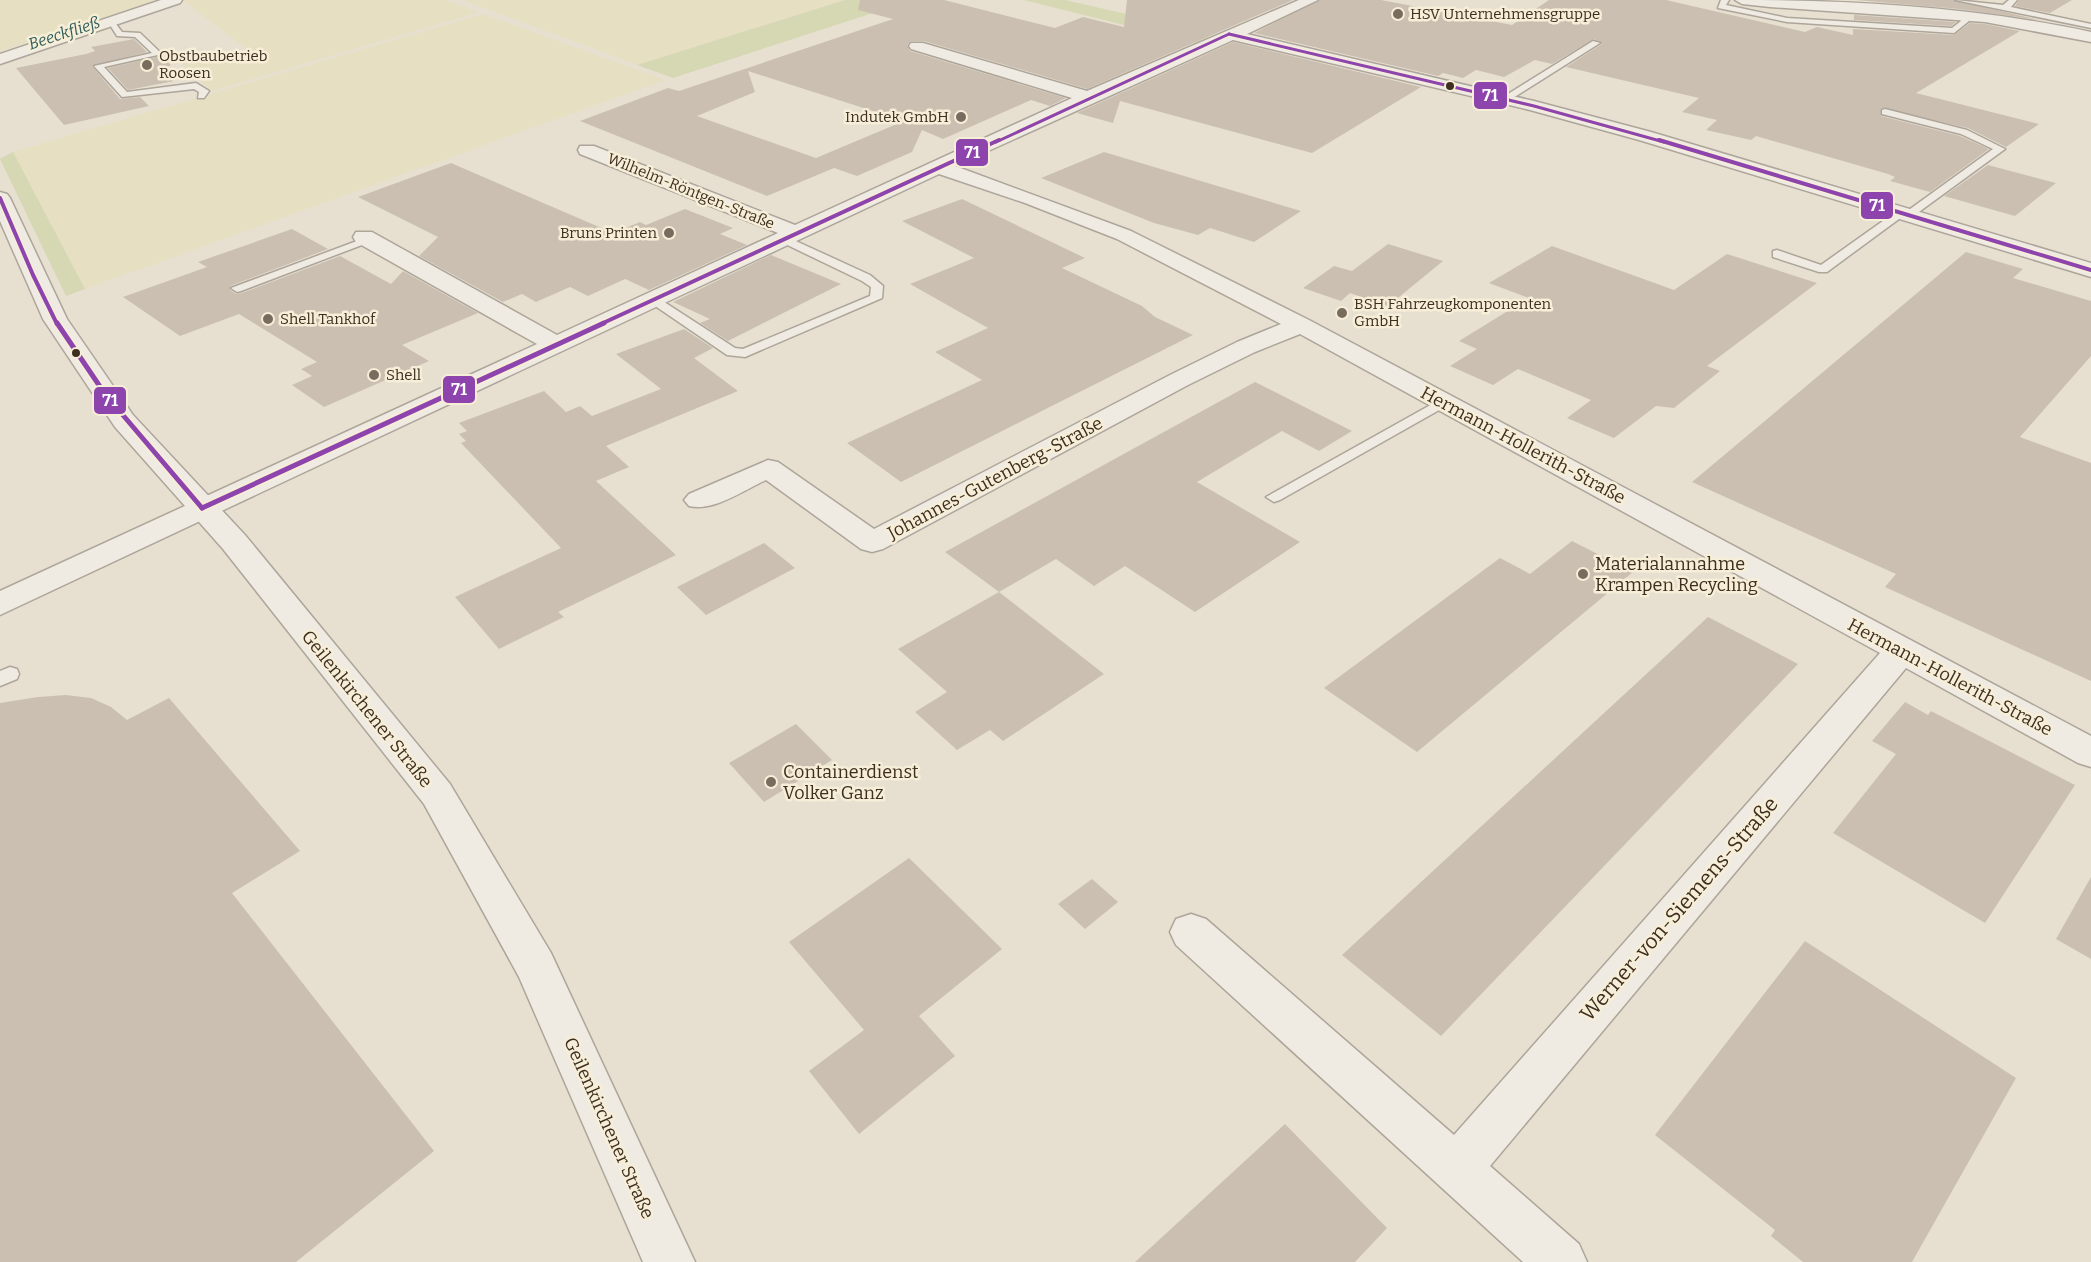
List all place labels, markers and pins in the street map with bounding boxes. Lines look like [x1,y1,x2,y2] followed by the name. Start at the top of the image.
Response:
[1410,5,1600,23] place label: HSV Unternehmensgruppe
[1391,7,1405,21] marker: HSV Unternehmensgruppe
[159,47,268,82] place label: Obstbaubetrieb Roosen
[140,58,154,72] marker: Obstbaubetrieb Roosen
[1444,80,1456,92] unlabelled marker
[845,108,949,126] place label: Indutek GmbH
[954,110,968,124] marker: Indutek GmbH
[560,224,658,242] place label: Bruns Printen
[662,226,676,240] marker: Bruns Printen
[1354,295,1552,330] place label: BSH Fahrzeugkomponenten GmbH
[1335,306,1349,320] marker: BSH Fahrzeugkomponenten GmbH
[280,310,377,328] place label: Shell Tankhof
[261,312,275,326] marker: Shell Tankhof
[70,347,82,359] unlabelled marker
[386,366,421,384] place label: Shell
[367,368,381,382] marker: Shell
[1595,553,1758,596] place label: Materialannahme Krampen Recycling
[1576,567,1590,581] marker: Materialannahme Krampen Recycling
[783,761,919,804] place label: Containerdienst Volker Ganz
[764,775,778,789] marker: Containerdienst Volker Ganz

